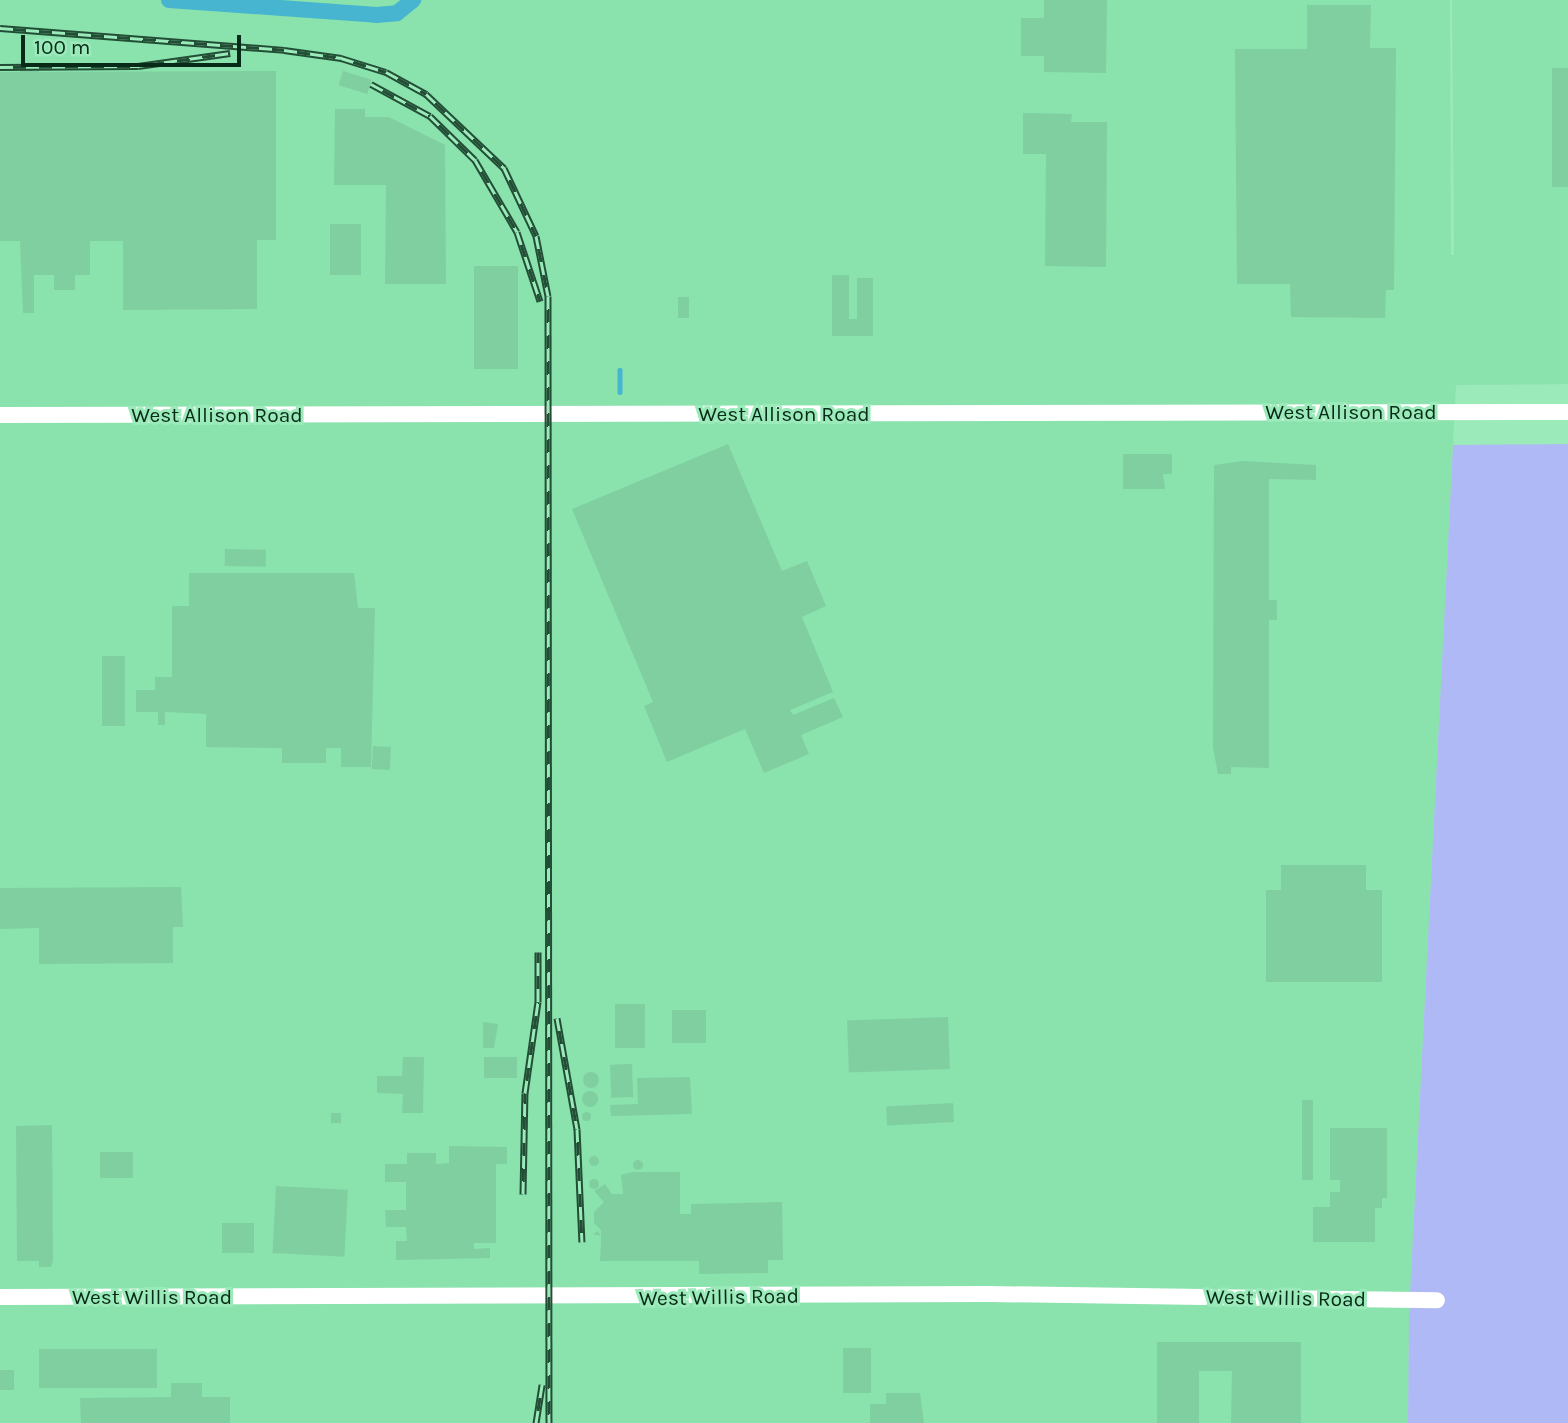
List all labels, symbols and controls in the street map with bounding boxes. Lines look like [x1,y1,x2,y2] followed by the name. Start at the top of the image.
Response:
[24,21,245,65] scale bar
[34,35,91,59] text: 100 m
[1265,399,1437,425] street label: West Allison Road
[698,401,870,427] street label: West Allison Road
[131,402,303,428] street label: West Allison Road
[639,1283,799,1311] street label: West Willis Road
[72,1284,232,1310] street label: West Willis Road
[1206,1284,1366,1312] street label: West Willis Road

